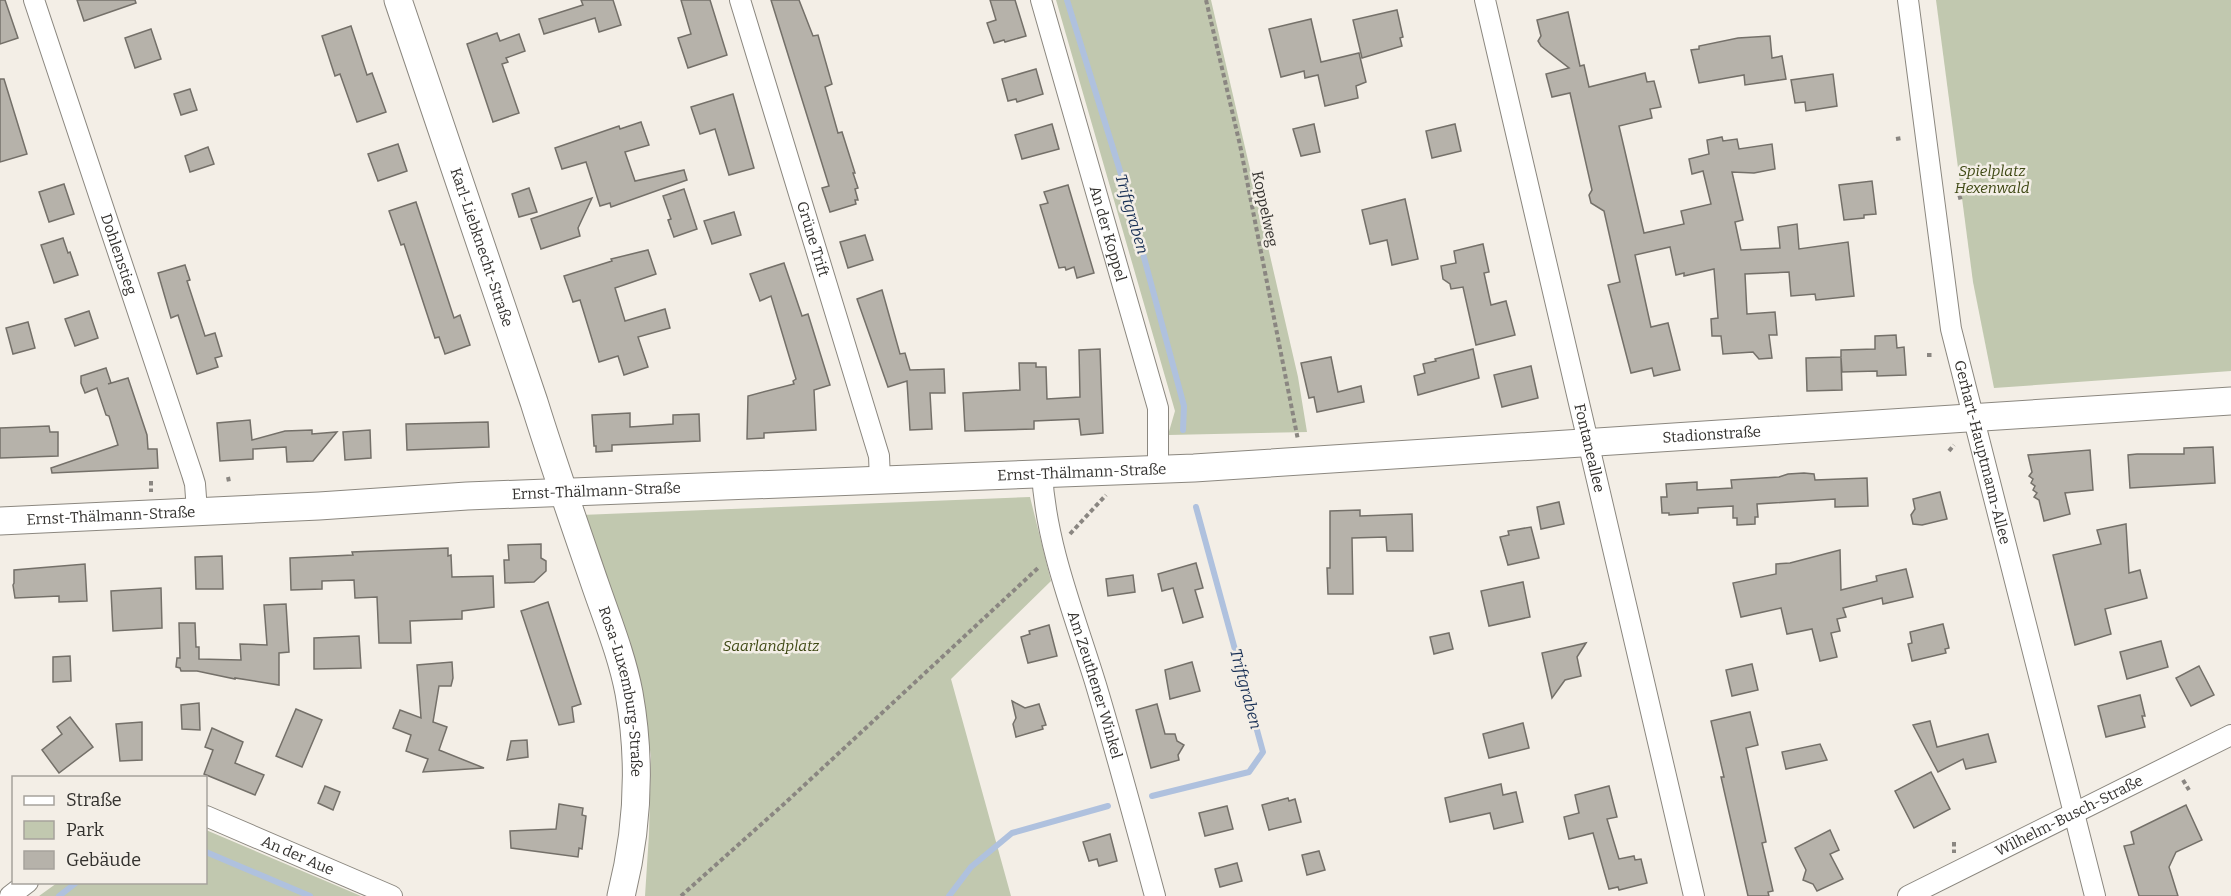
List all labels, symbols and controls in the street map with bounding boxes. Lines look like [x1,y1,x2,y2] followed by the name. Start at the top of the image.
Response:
[1955,162,2030,197] park label: Spielplatz Hexenwald
[446,165,517,329] street label: Karl-Liebknecht-Straße
[1248,169,1282,249] street label: Koppelweg
[1112,172,1152,256] water label: Triftgraben
[1086,184,1130,284] street label: An der Koppel
[793,199,833,280] street label: Grüne Trift
[97,211,141,297] street label: Dohlenstieg
[1950,358,2014,546] street label: Gerhart-Hauptmann-Allee
[1570,402,1609,494] street label: Fontaneallee
[1662,422,1762,447] street label: Stadionstraße
[997,460,1167,485] street label: Ernst-Thälmann-Straße
[511,479,681,503] street label: Ernst-Thälmann-Straße
[26,503,196,529] street label: Ernst-Thälmann-Straße
[595,604,645,777] street label: Rosa-Luxemburg-Straße
[1064,609,1126,761] street label: Am Zeuthener Winkel
[723,637,819,655] park label: Saarlandplatz
[1226,647,1266,731] water label: Triftgraben
[1992,771,2146,860] street label: Wilhelm-Busch-Straße
[12,776,207,884] legend
[66,789,122,811] text: Straße
[66,819,105,841] text: Park
[259,832,337,879] street label: An der Aue
[66,849,141,871] text: Gebäude

